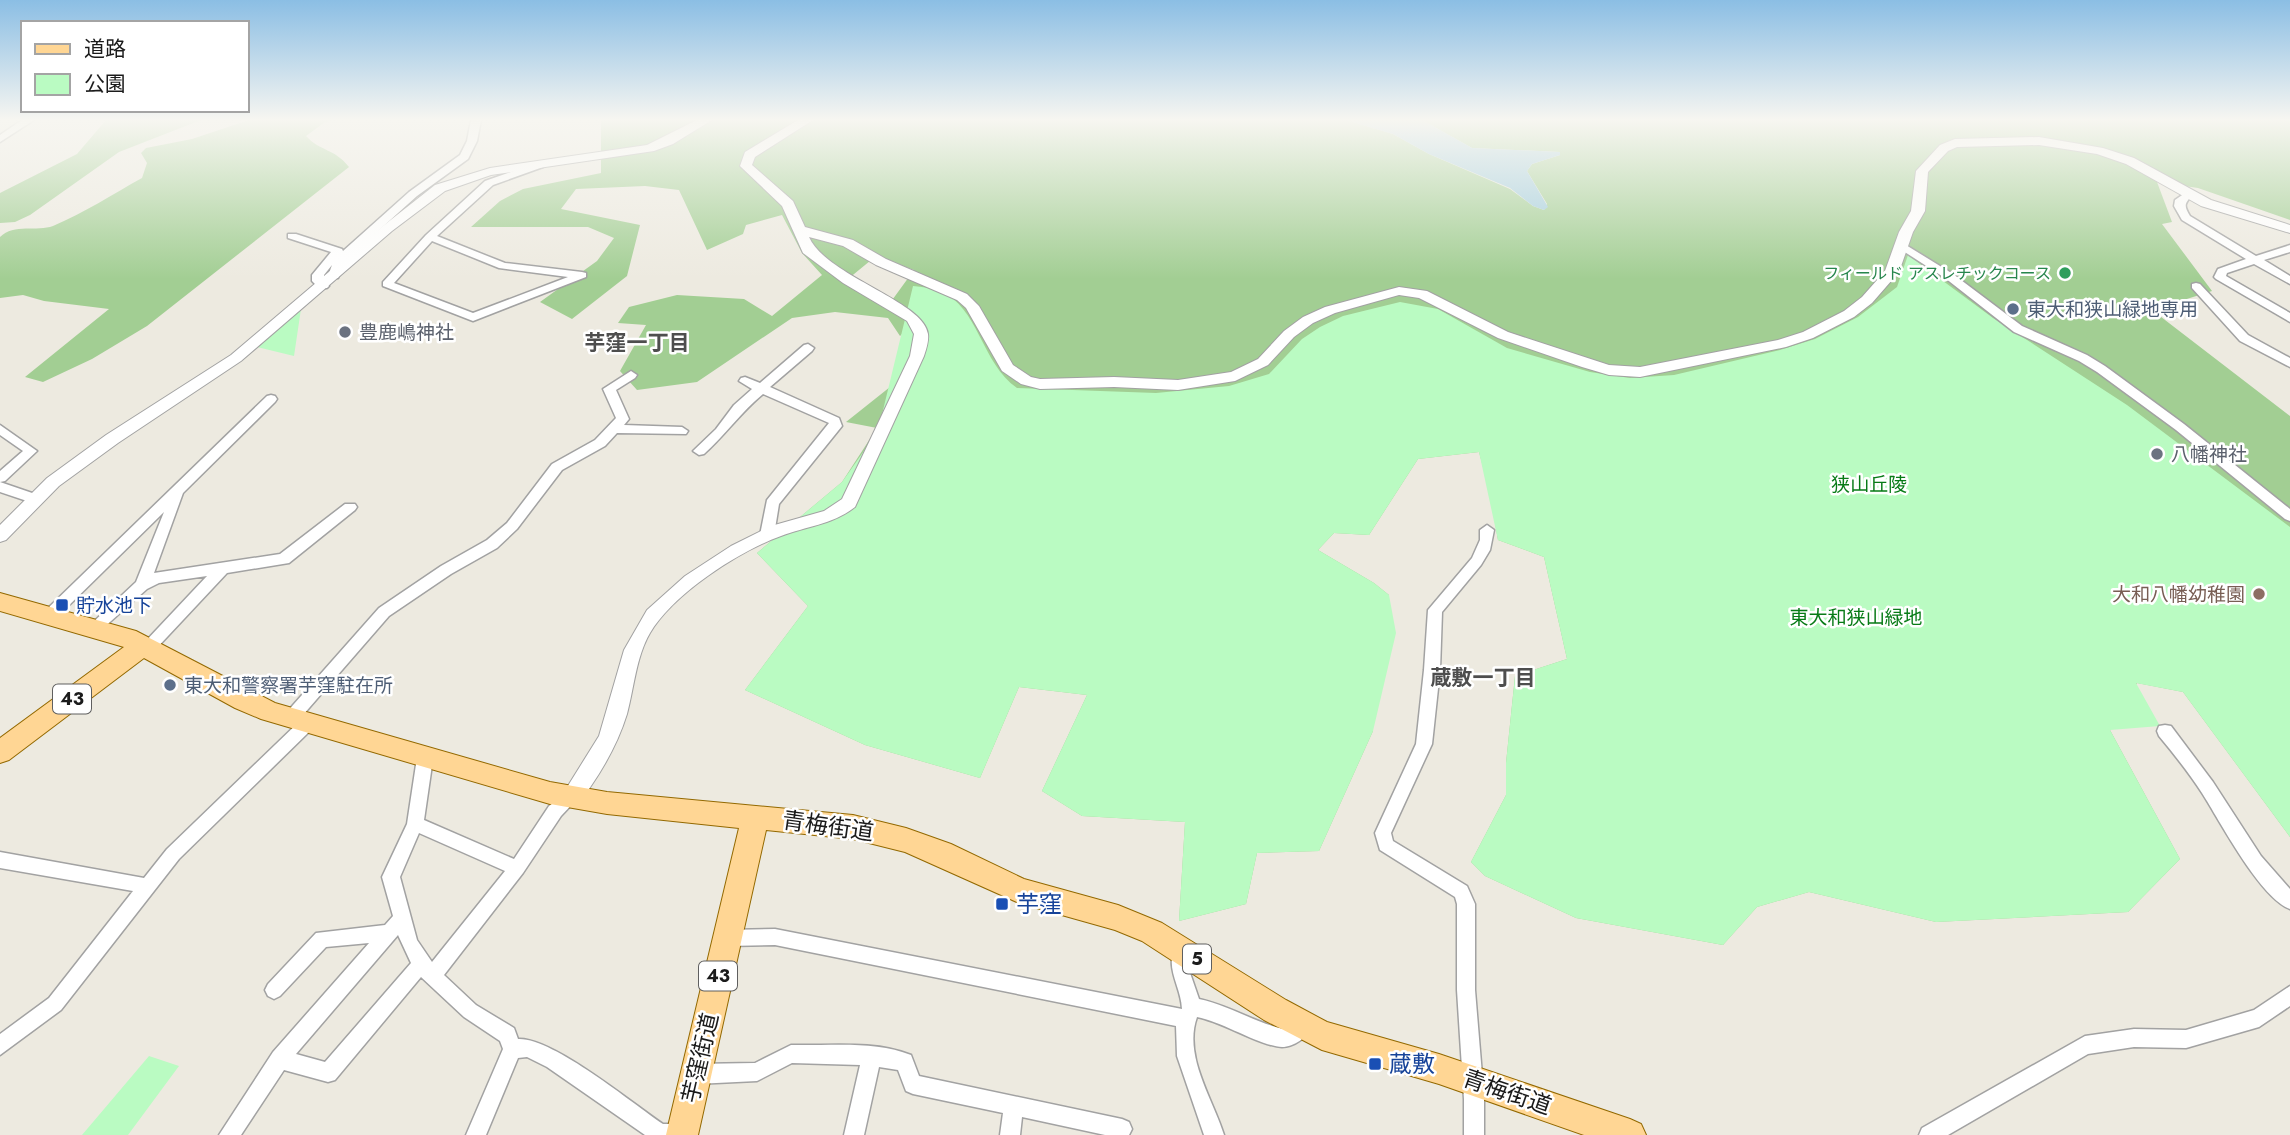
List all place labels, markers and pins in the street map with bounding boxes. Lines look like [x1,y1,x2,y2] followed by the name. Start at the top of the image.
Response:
[1823,262,2051,285] place label: フィールド アスレチックコース
[2057,265,2073,281] marker: フィールド アスレチックコース
[2027,296,2198,323] place label: 東大和狭山緑地専用
[2005,301,2021,317] marker: 東大和狭山緑地専用
[359,319,454,346] place label: 豊鹿嶋神社
[337,324,353,340] marker: 豊鹿嶋神社
[2171,441,2247,468] place label: 八幡神社
[2149,446,2165,462] marker: 八幡神社
[2112,581,2245,608] place label: 大和八幡幼稚園
[2251,586,2267,602] marker: 大和八幡幼稚園
[76,592,152,619] place label: 貯水池下
[54,597,70,613] marker: 貯水池下
[184,672,393,699] place label: 東大和警察署芋窪駐在所
[162,677,178,693] marker: 東大和警察署芋窪駐在所
[1016,887,1062,921] place label: 芋窪
[994,896,1010,912] marker: 芋窪
[1389,1047,1435,1081] place label: 蔵敷
[1367,1056,1383,1072] marker: 蔵敷

